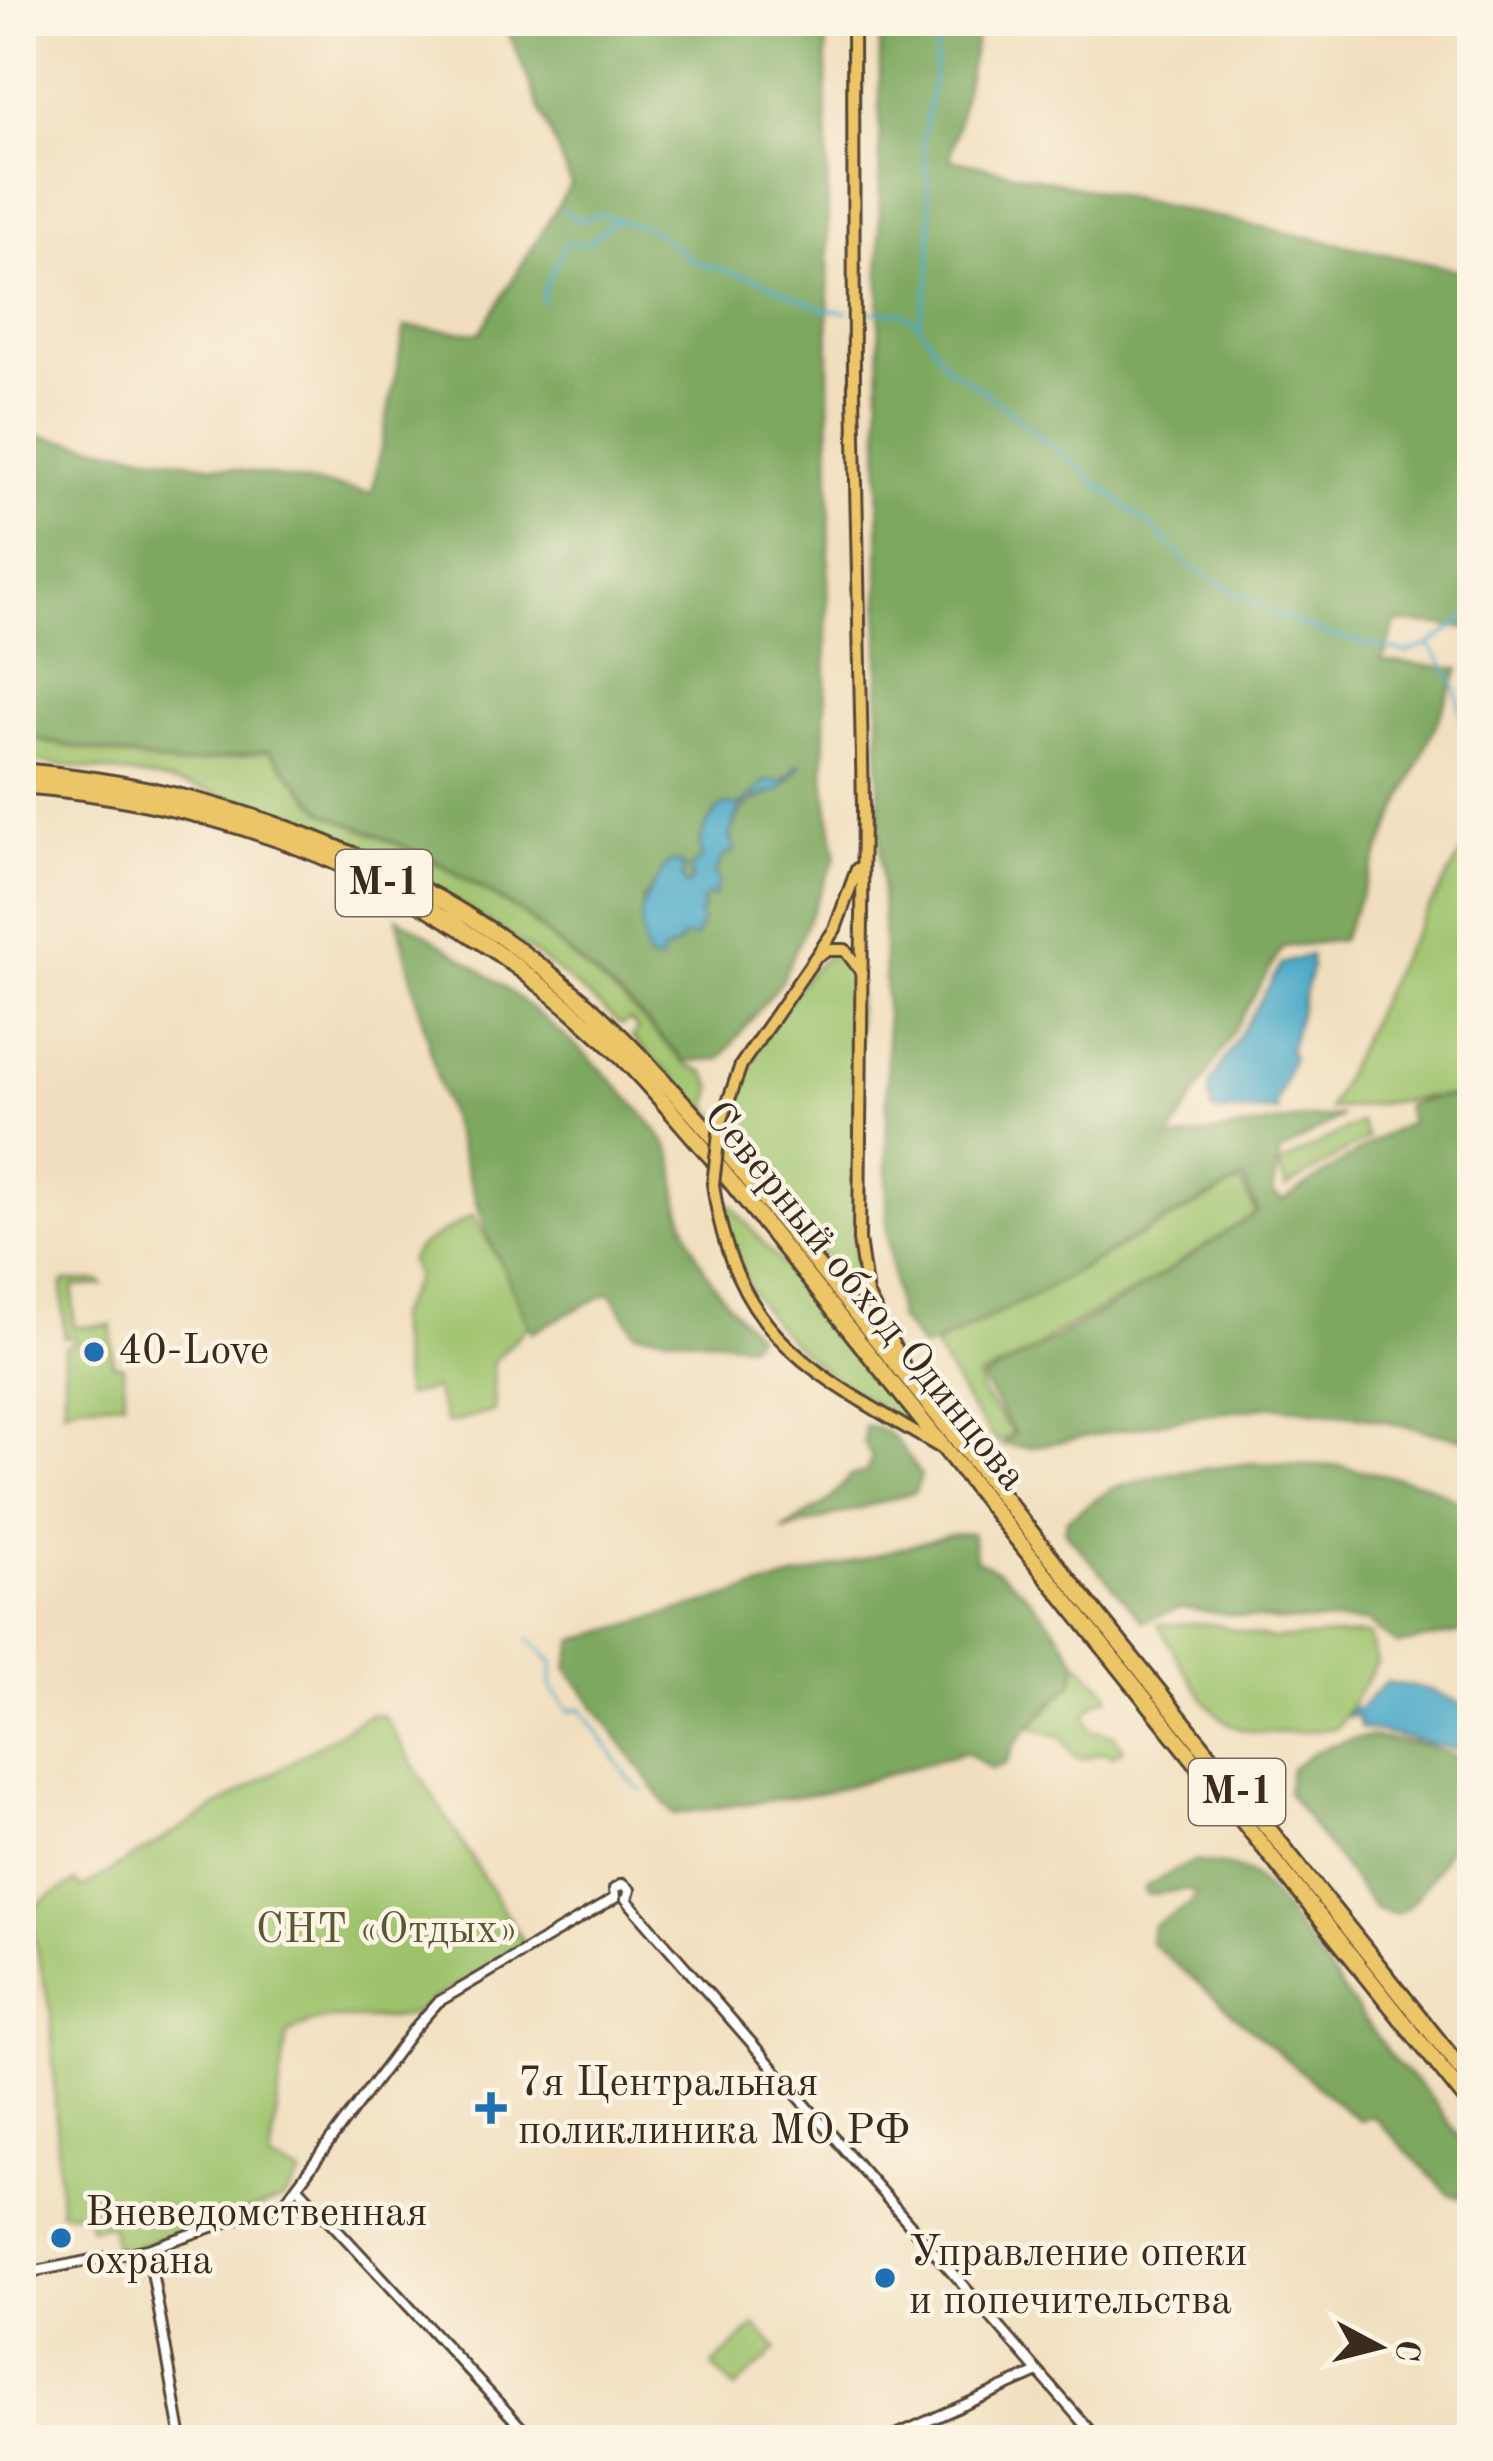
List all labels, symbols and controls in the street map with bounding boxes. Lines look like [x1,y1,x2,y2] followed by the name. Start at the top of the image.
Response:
[336,850,432,916] road number: М-1
[695,1095,1033,1499] street label: Северный обход Одинцова
[118,1331,269,1373] place label: 40-Love
[81,1339,107,1365] marker: 40-Love
[1189,1759,1285,1825] road number: М-1
[256,1910,518,1952] park label: СНТ «Отдых»
[518,2063,910,2153] place label: 7я Центральная поликлиника МО РФ
[475,2092,507,2124] marker: 7я Центральная поликлиника МО РФ
[85,2193,428,2283] place label: Вневедомственная охрана
[48,2225,74,2251] marker: Вневедомственная охрана
[909,2233,1247,2323] place label: Управление опеки и попечительства
[872,2265,898,2291] marker: Управление опеки и попечительства
[1319,2287,1439,2407] north arrow
[1388,2337,1423,2363] text: С

